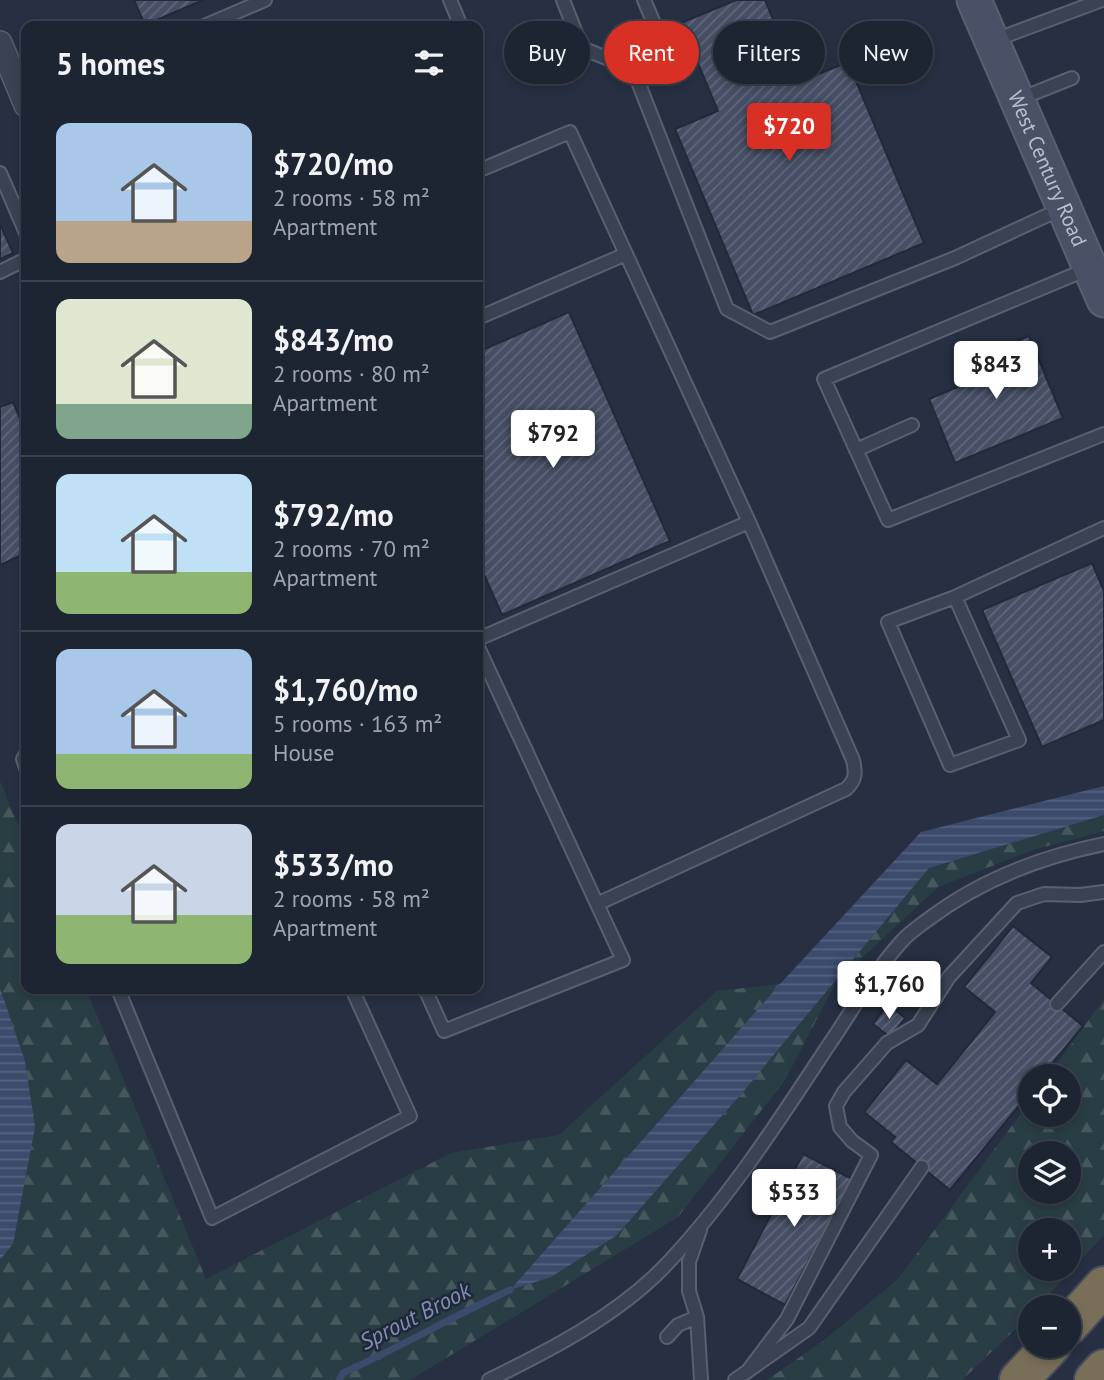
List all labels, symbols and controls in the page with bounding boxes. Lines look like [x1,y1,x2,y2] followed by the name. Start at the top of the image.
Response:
[504,21,590,84] chip: Buy
[604,21,699,84] chip: Rent
[713,21,825,84] chip: Filters
[839,21,933,84] chip: New
[56,44,165,83] text: 5 homes
[410,44,448,82] icon: filters
[1002,87,1093,251] street label: West Century Road
[748,104,830,163] pin: $720
[763,111,815,140] text: $720
[273,144,394,183] text: $720/mo
[112,151,196,235] icon: home
[273,183,430,212] text: 2 rooms · 58 m²
[273,212,377,241] text: Apartment
[273,320,394,359] text: $843/mo
[112,327,196,411] icon: home
[955,342,1037,401] pin: $843
[970,349,1022,378] text: $843
[273,359,430,388] text: 2 rooms · 80 m²
[273,388,377,417] text: Apartment
[512,410,594,470] pin: $792
[527,418,579,447] text: $792
[273,495,394,534] text: $792/mo
[112,502,196,586] icon: home
[273,534,430,563] text: 2 rooms · 70 m²
[273,563,377,592] text: Apartment
[273,670,418,709] text: $1,760/mo
[112,677,196,761] icon: home
[273,709,442,738] text: 5 rooms · 163 m²
[273,738,335,767] text: House
[273,845,394,884] text: $533/mo
[112,852,196,936] icon: home
[273,884,430,913] text: 2 rooms · 58 m²
[273,913,377,942] text: Apartment
[832,962,946,1021] pin: $1,760
[853,969,925,998] text: $1,760
[1018,1064,1081,1358] map controls
[1018,1064,1081,1127] button: locate
[1018,1141,1081,1204] button: layers
[753,1170,835,1229] pin: $533
[768,1177,820,1206] text: $533
[1018,1218,1081,1281] button: +
[354,1274,477,1356] water label: Sprout Brook
[1018,1295,1081,1358] button: −

